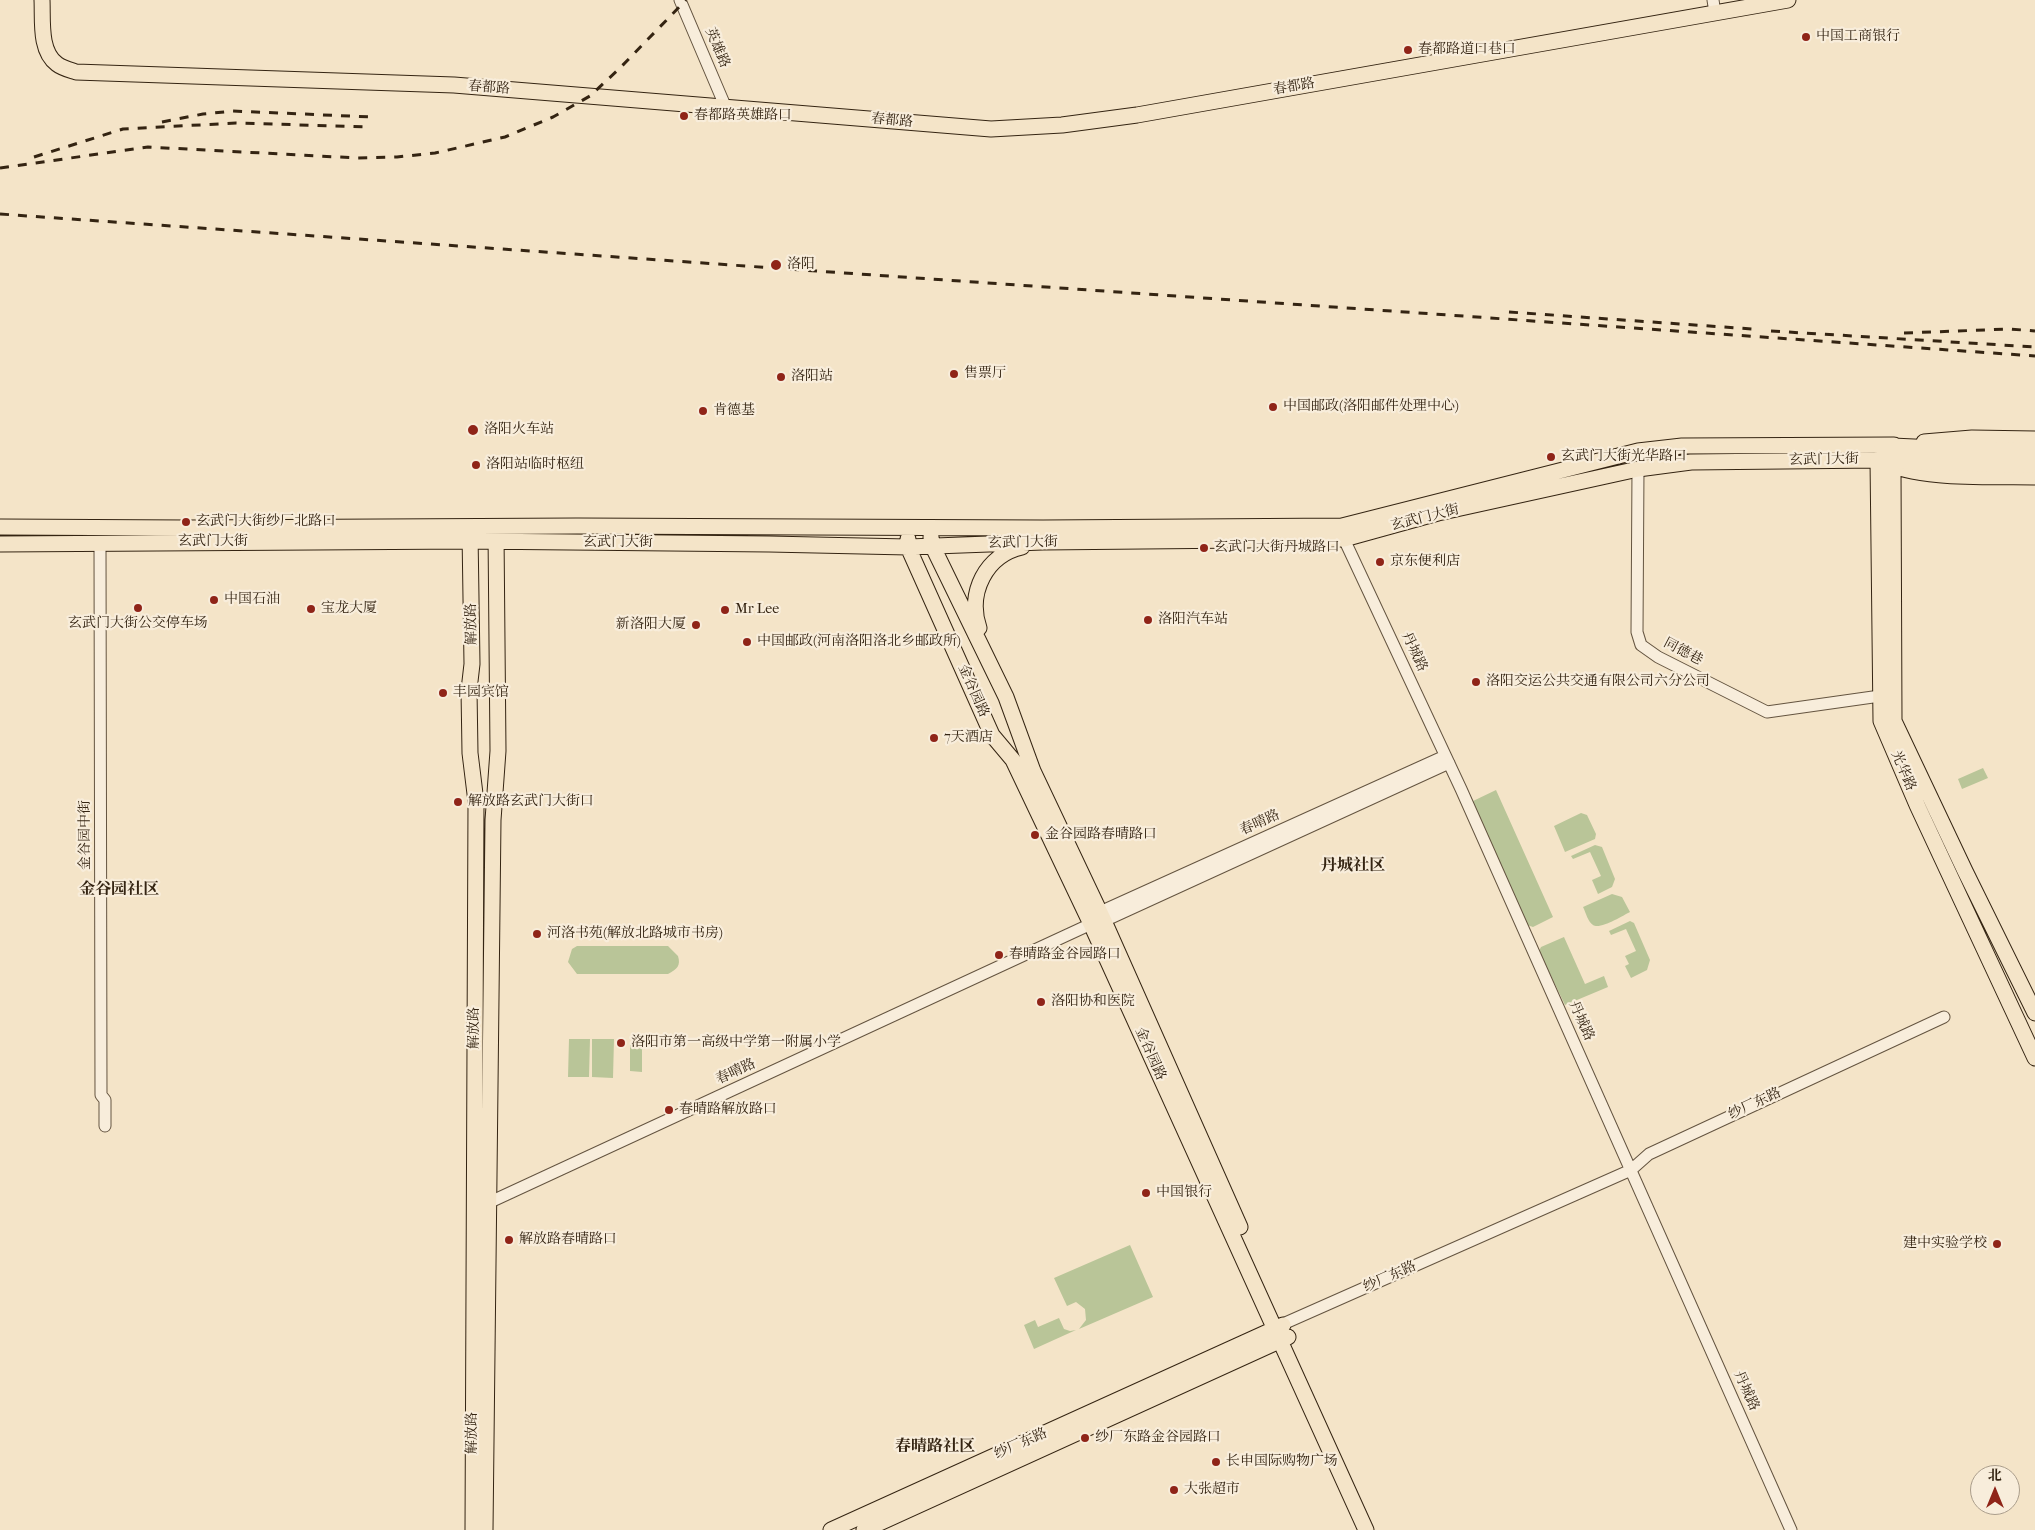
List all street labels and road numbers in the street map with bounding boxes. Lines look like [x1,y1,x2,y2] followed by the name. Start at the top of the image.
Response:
[701,25,733,71] street label: 英雄路
[1272,75,1316,99] street label: 春都路
[467,78,511,98] street label: 春都路
[870,111,914,131] street label: 春都路
[1789,451,1859,469] street label: 玄武门大街
[1389,501,1461,535] street label: 玄武门大街
[178,534,248,550] street label: 玄武门大街
[988,534,1058,552] street label: 玄武门大街
[583,535,653,551] street label: 玄武门大街
[463,603,481,645] street label: 解放路
[1398,629,1430,675] street label: 丹城路
[1661,635,1705,669] street label: 同德巷
[954,662,992,720] street label: 金谷园路
[1887,748,1919,794] street label: 光华路
[78,800,94,870] street label: 金谷园中街
[1237,807,1283,839] street label: 春晴路
[1565,998,1597,1044] street label: 丹城路
[467,1007,483,1049] street label: 解放路
[1131,1025,1169,1083] street label: 金谷园路
[713,1056,759,1088] street label: 春晴路
[1726,1085,1784,1123] street label: 纱厂东路
[1361,1258,1419,1296] street label: 纱厂东路
[1730,1368,1762,1414] street label: 丹城路
[465,1412,481,1454] street label: 解放路
[992,1425,1050,1463] street label: 纱厂东路

